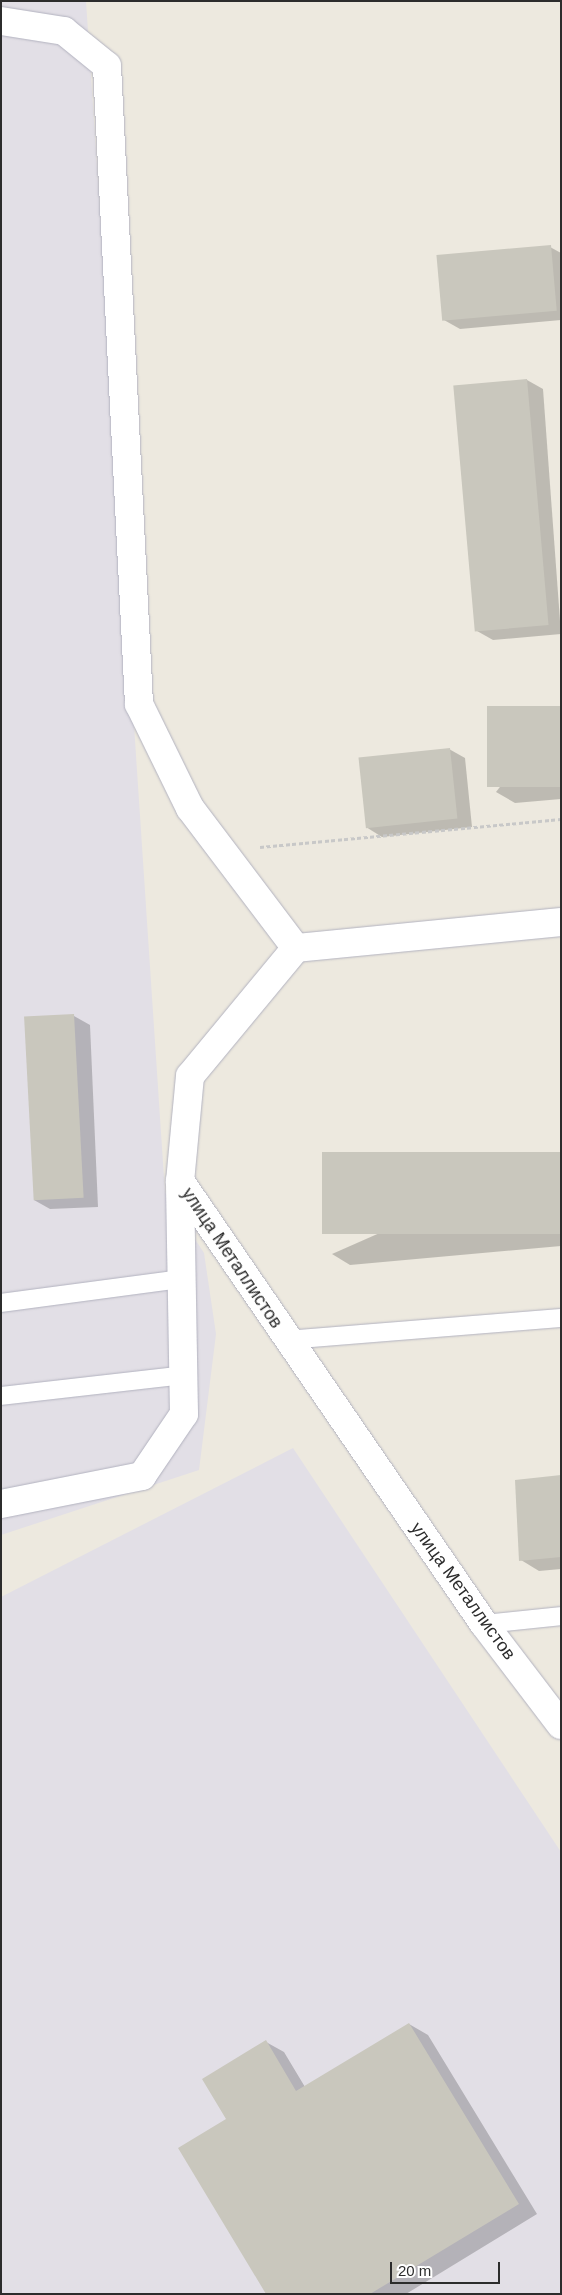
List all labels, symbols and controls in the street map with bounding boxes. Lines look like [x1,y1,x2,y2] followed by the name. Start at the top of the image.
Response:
[177,1184,287,1332] street label: улица Металлистов
[406,1518,520,1664] street label: улица Металлистов
[392,2252,502,2284] scale bar
[398,2262,431,2279] text: 20 m

